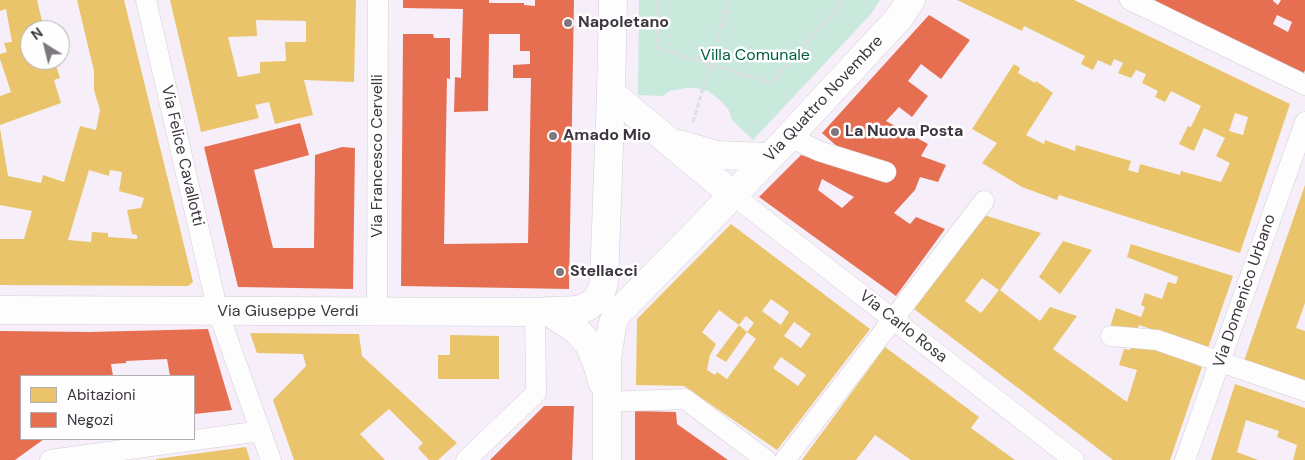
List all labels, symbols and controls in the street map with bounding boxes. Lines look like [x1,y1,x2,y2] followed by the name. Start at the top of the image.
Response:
[578,13,669,33] place label: Napoletano
[562,17,574,29] marker: Napoletano
[20,20,70,70] north arrow
[27,23,46,44] text: N
[760,32,888,166] street label: Via Quattro Novembre
[700,46,810,66] park label: Villa Comunale
[368,74,388,238] street label: Via Francesco Cervelli
[156,84,208,228] street label: Via Felice Cavallotti
[845,122,963,142] place label: La Nuova Posta
[563,126,651,146] place label: Amado Mio
[829,126,841,138] marker: La Nuova Posta
[547,130,559,142] marker: Amado Mio
[1210,212,1280,370] street label: Via Domenico Urbano
[570,262,638,282] place label: Stellacci
[554,266,566,278] marker: Stellacci
[855,287,951,367] street label: Via Carlo Rosa
[217,302,359,322] street label: Via Giuseppe Verdi
[20,375,195,440] legend
[67,385,136,405] text: Abitazioni
[67,410,113,430] text: Negozi

